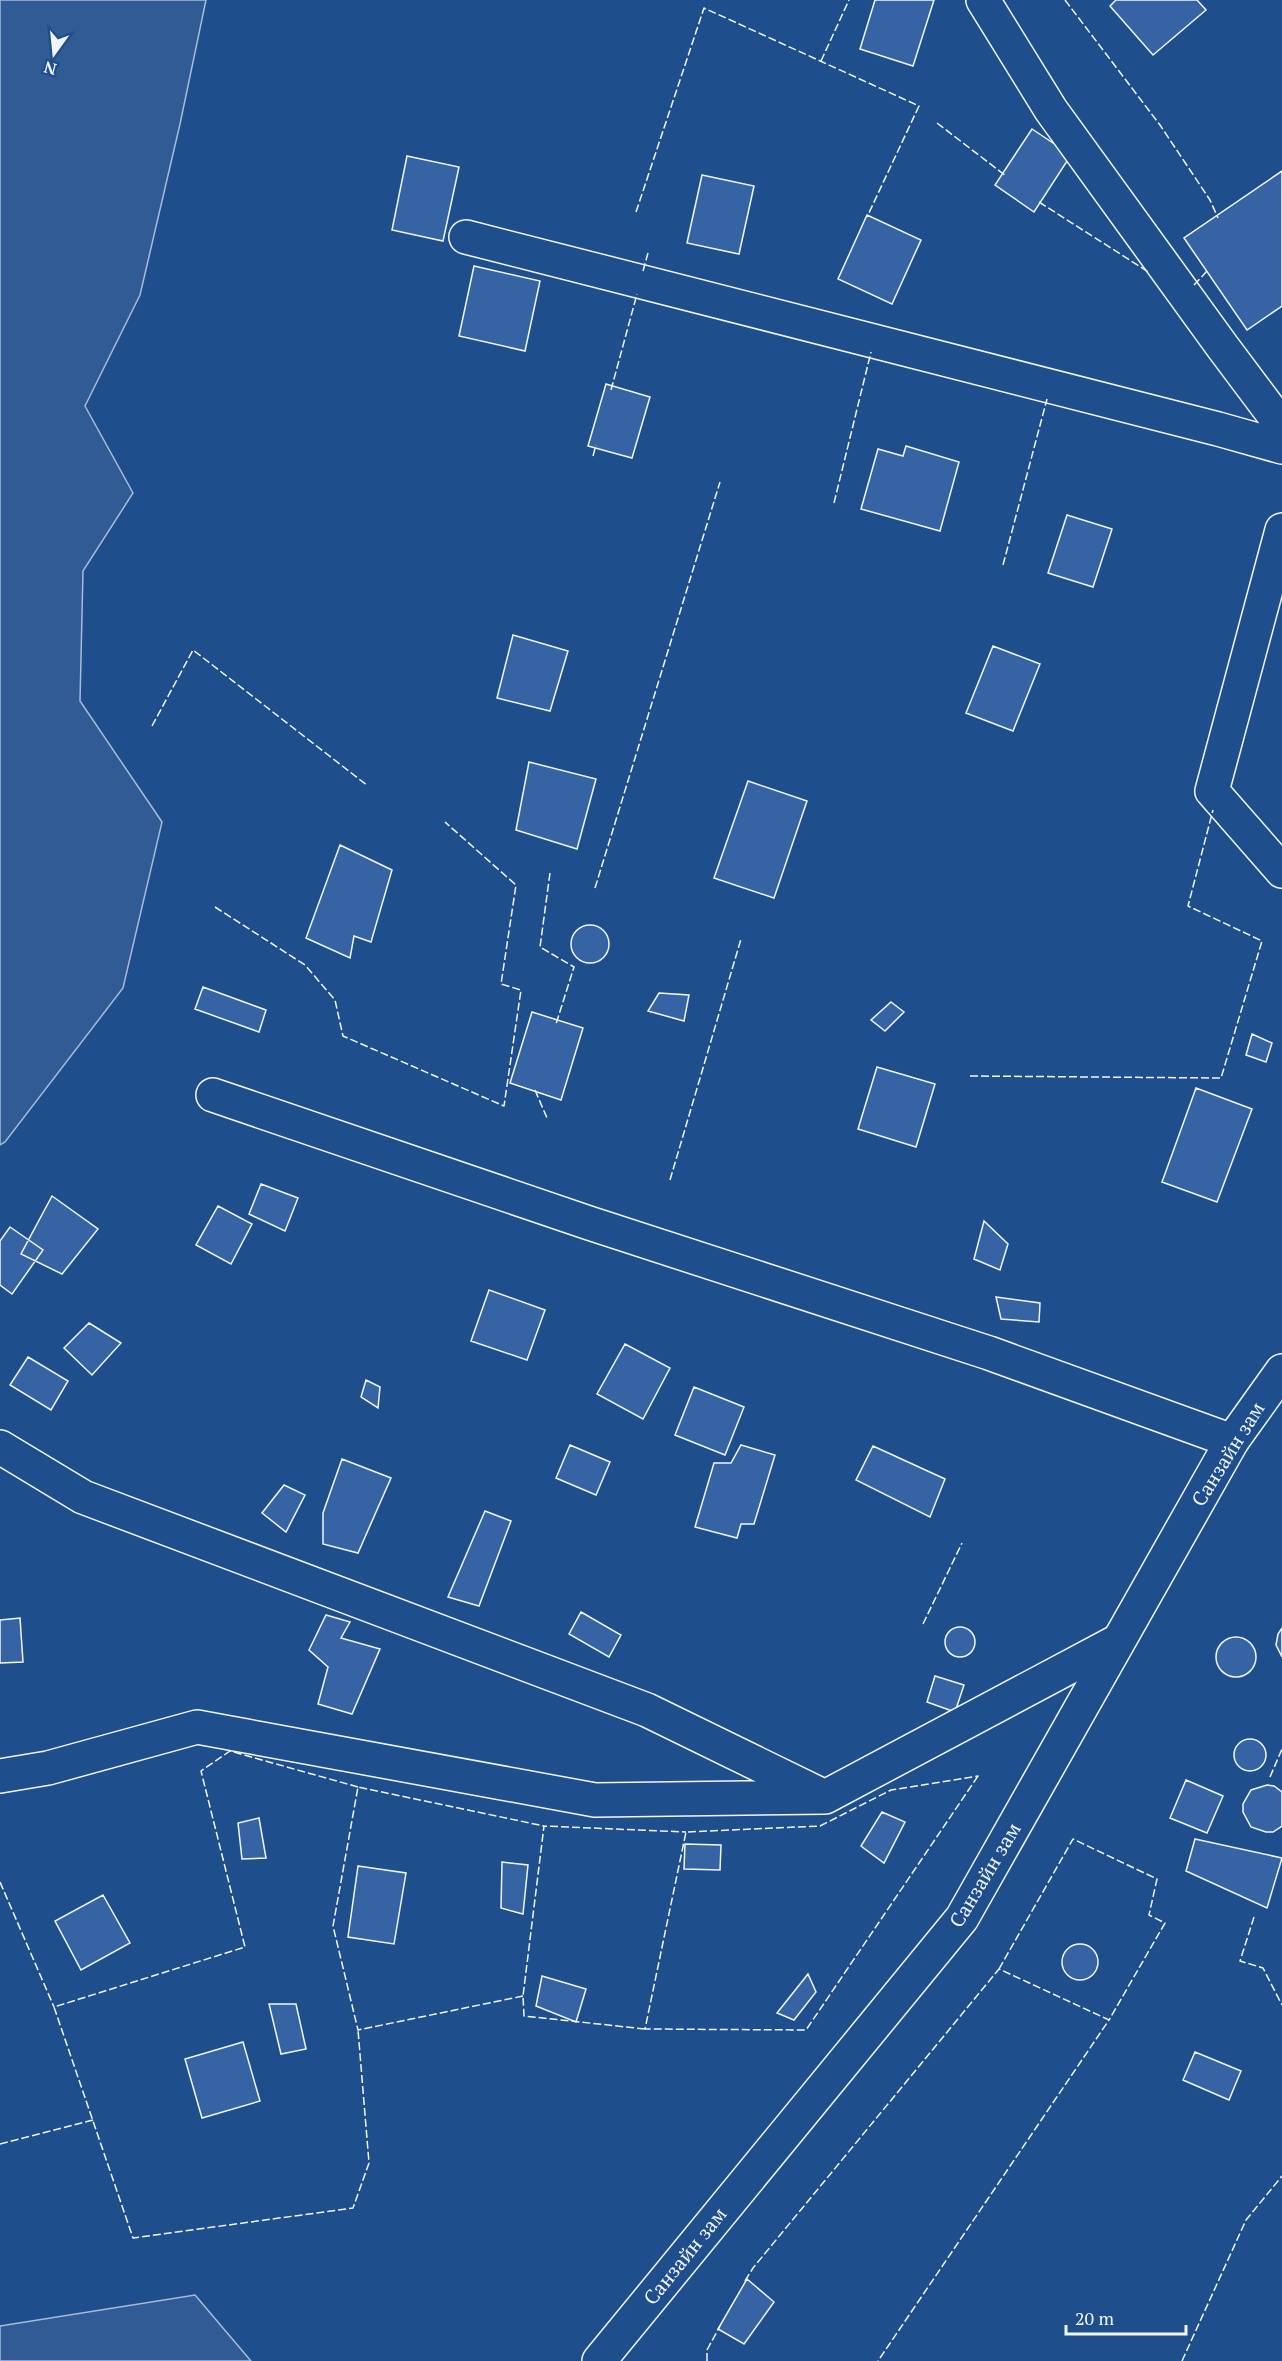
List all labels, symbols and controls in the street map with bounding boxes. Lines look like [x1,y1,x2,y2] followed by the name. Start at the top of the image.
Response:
[24,24,84,84] north arrow
[41,56,59,81] text: N
[1185,1396,1271,1511] street label: Санзайн зам
[943,1817,1027,1932] street label: Санзайн зам
[637,2201,733,2310] street label: Санзайн зам
[1066,2298,1186,2336] scale bar
[1075,2306,1115,2330] text: 20 m

